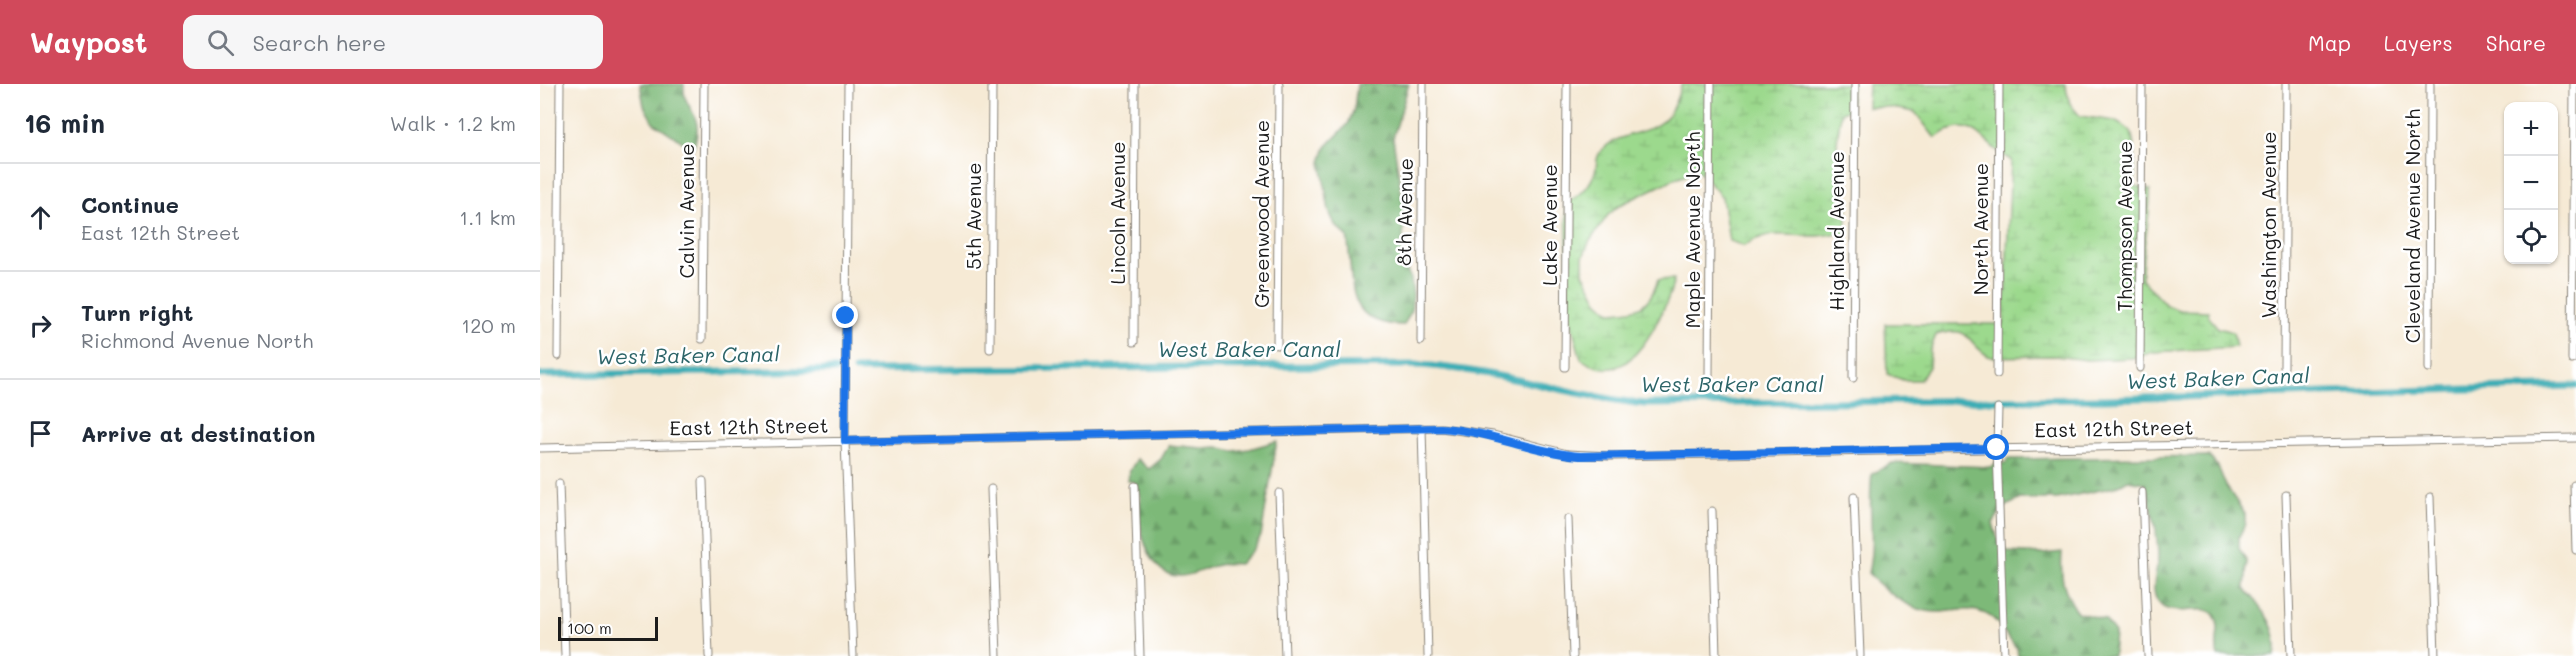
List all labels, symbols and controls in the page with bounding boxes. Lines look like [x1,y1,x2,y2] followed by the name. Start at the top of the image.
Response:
[183,15,603,69] search box
[30,24,147,60] text: Waypost
[204,26,237,59] icon: search
[252,28,386,57] text: Search here
[2308,29,2351,56] text: Map
[2384,29,2453,56] text: Layers
[2486,29,2546,56] text: Share
[2504,102,2558,264] map controls
[2504,102,2558,156] button: +
[24,106,105,140] text: 16 min
[2399,109,2425,343] street label: Cleveland Avenue North
[390,110,516,136] text: Walk · 1.2 km
[1248,120,1274,308] street label: Greenwood Avenue
[2255,131,2281,319] street label: Washington Avenue
[1679,132,1705,328] street label: Maple Avenue North
[1104,141,1130,285] street label: Lincoln Avenue
[2111,141,2137,311] street label: Thompson Avenue
[673,143,699,279] street label: Calvin Avenue
[1823,151,1849,311] street label: Highland Avenue
[2504,156,2558,210] button: −
[1390,158,1418,266] street label: 8th Avenue
[960,162,986,270] street label: 5th Avenue
[1967,163,1993,295] street label: North Avenue
[1536,164,1562,286] street label: Lake Avenue
[81,190,179,219] text: Continue
[24,201,57,234] icon: ahead
[459,204,516,230] text: 1.1 km
[2504,210,2558,264] button: locate
[81,219,240,245] text: East 12th Street
[81,298,193,327] text: Turn right
[832,302,858,328] route end
[24,309,57,342] icon: right
[461,312,516,338] text: 120 m
[81,327,313,353] text: Richmond Avenue North
[1157,335,1341,362] water label: West Baker Canal
[596,339,781,370] water label: West Baker Canal
[2126,361,2311,394] water label: West Baker Canal
[1640,370,1824,397] water label: West Baker Canal
[669,412,829,440] street label: East 12th Street
[2034,414,2194,442] street label: East 12th Street
[24,417,57,450] icon: arrive
[81,419,316,448] text: Arrive at destination
[1983,434,2009,460] route start
[558,614,658,642] scale bar
[567,617,612,638] text: 100 m

